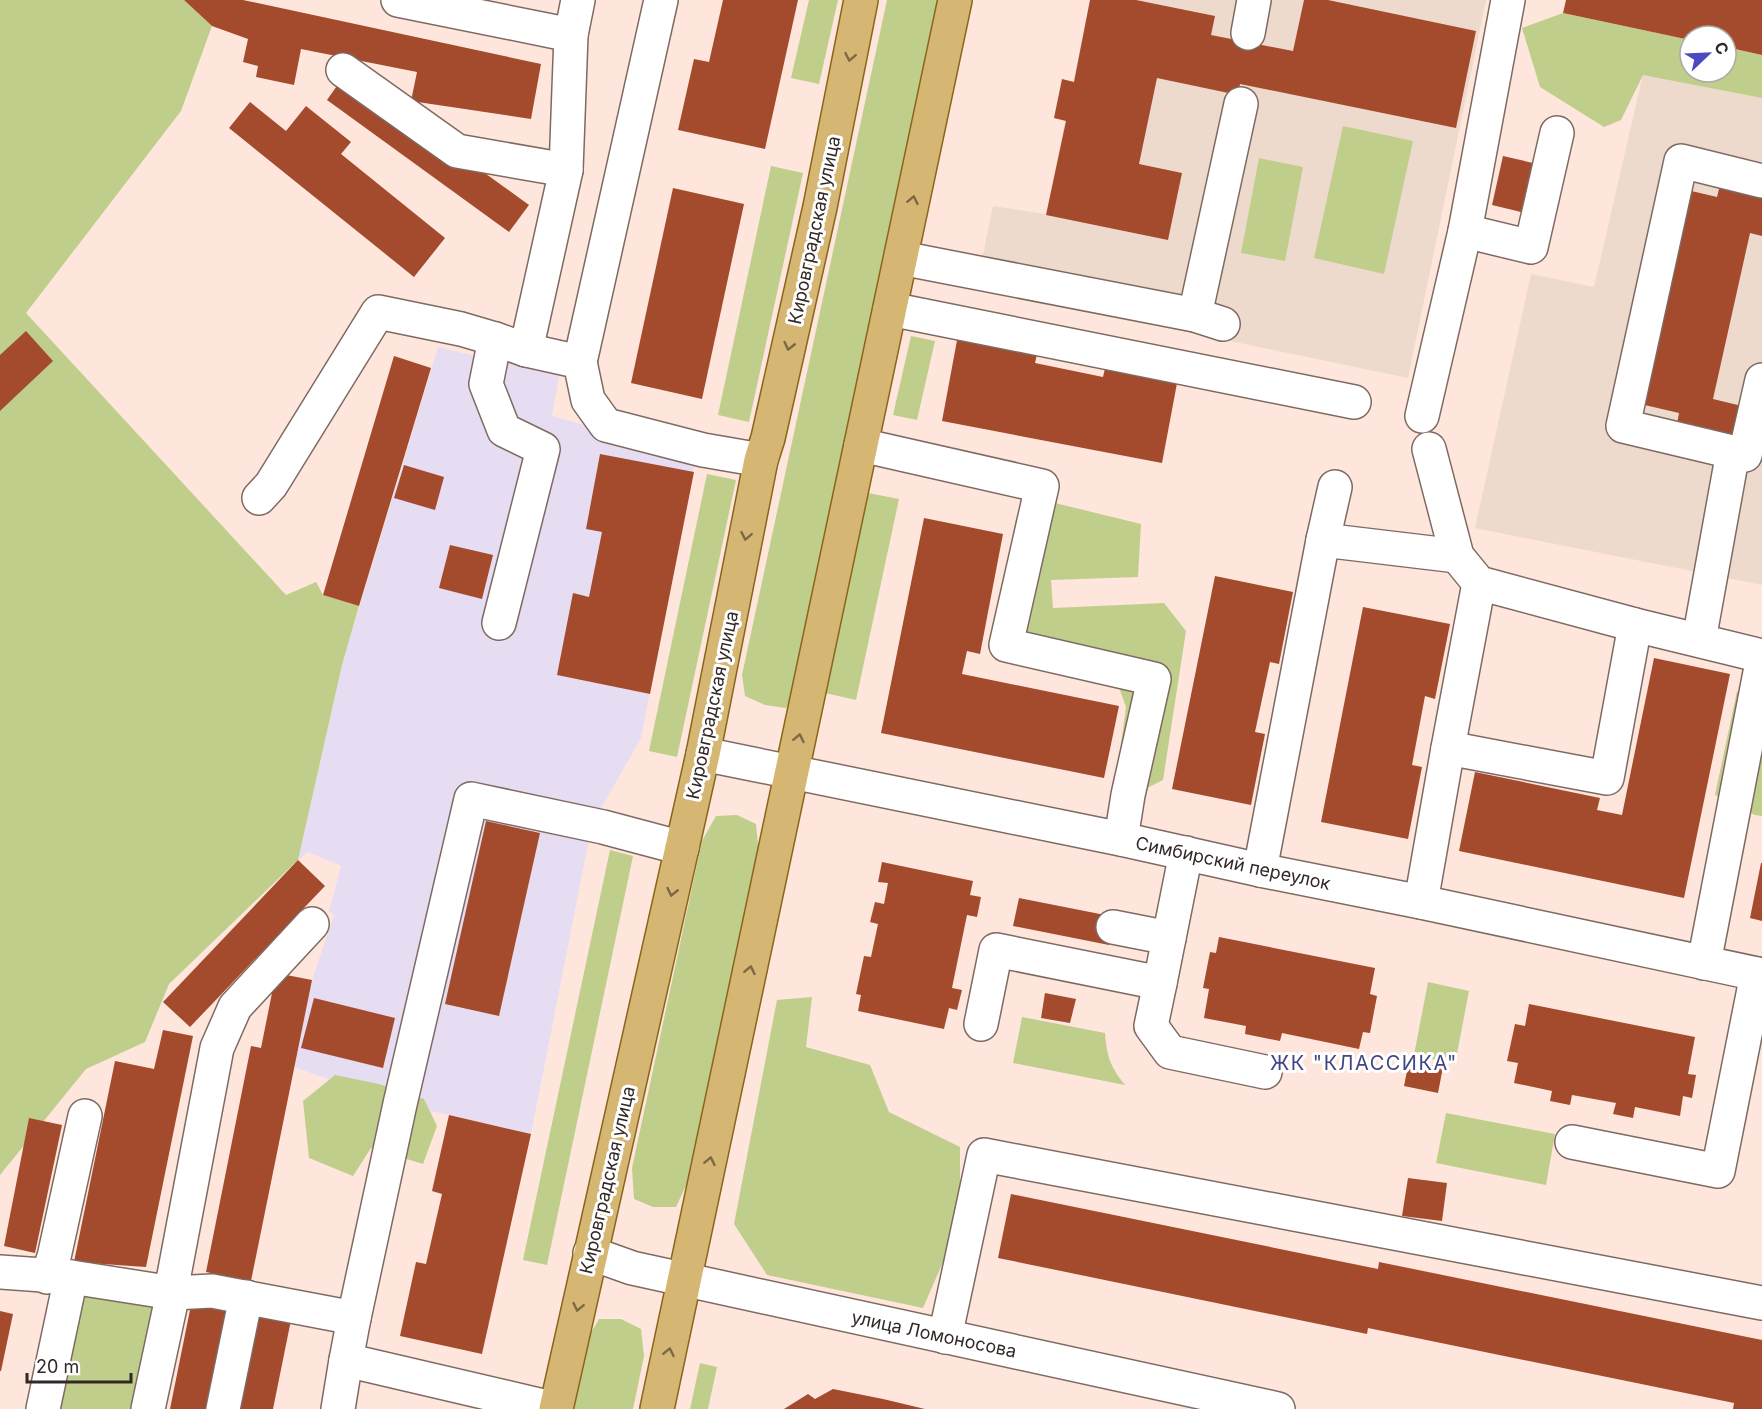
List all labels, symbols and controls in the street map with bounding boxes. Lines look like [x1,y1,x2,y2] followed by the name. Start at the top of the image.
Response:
[1678,24,1738,84] north arrow
[1710,39,1733,58] text: С
[844,52,857,62] one-way arrow
[784,134,844,326] street label: Кировградская улица
[906,196,919,206] one-way arrow
[783,341,796,351] one-way arrow
[740,531,753,541] one-way arrow
[682,609,742,801] street label: Кировградская улица
[792,734,805,744] one-way arrow
[1134,832,1333,894] street label: Симбирский переулок
[667,887,680,897] one-way arrow
[743,965,756,975] one-way arrow
[1270,1051,1458,1075] district label: ЖК "КЛАССИКА"
[575,1084,639,1276] street label: Кировградская улица
[703,1156,716,1166] one-way arrow
[573,1302,586,1312] one-way arrow
[850,1306,1018,1362] street label: улица Ломоносова
[27,1346,130,1384] scale bar
[662,1347,675,1357] one-way arrow
[36,1356,79,1377] text: 20 m

